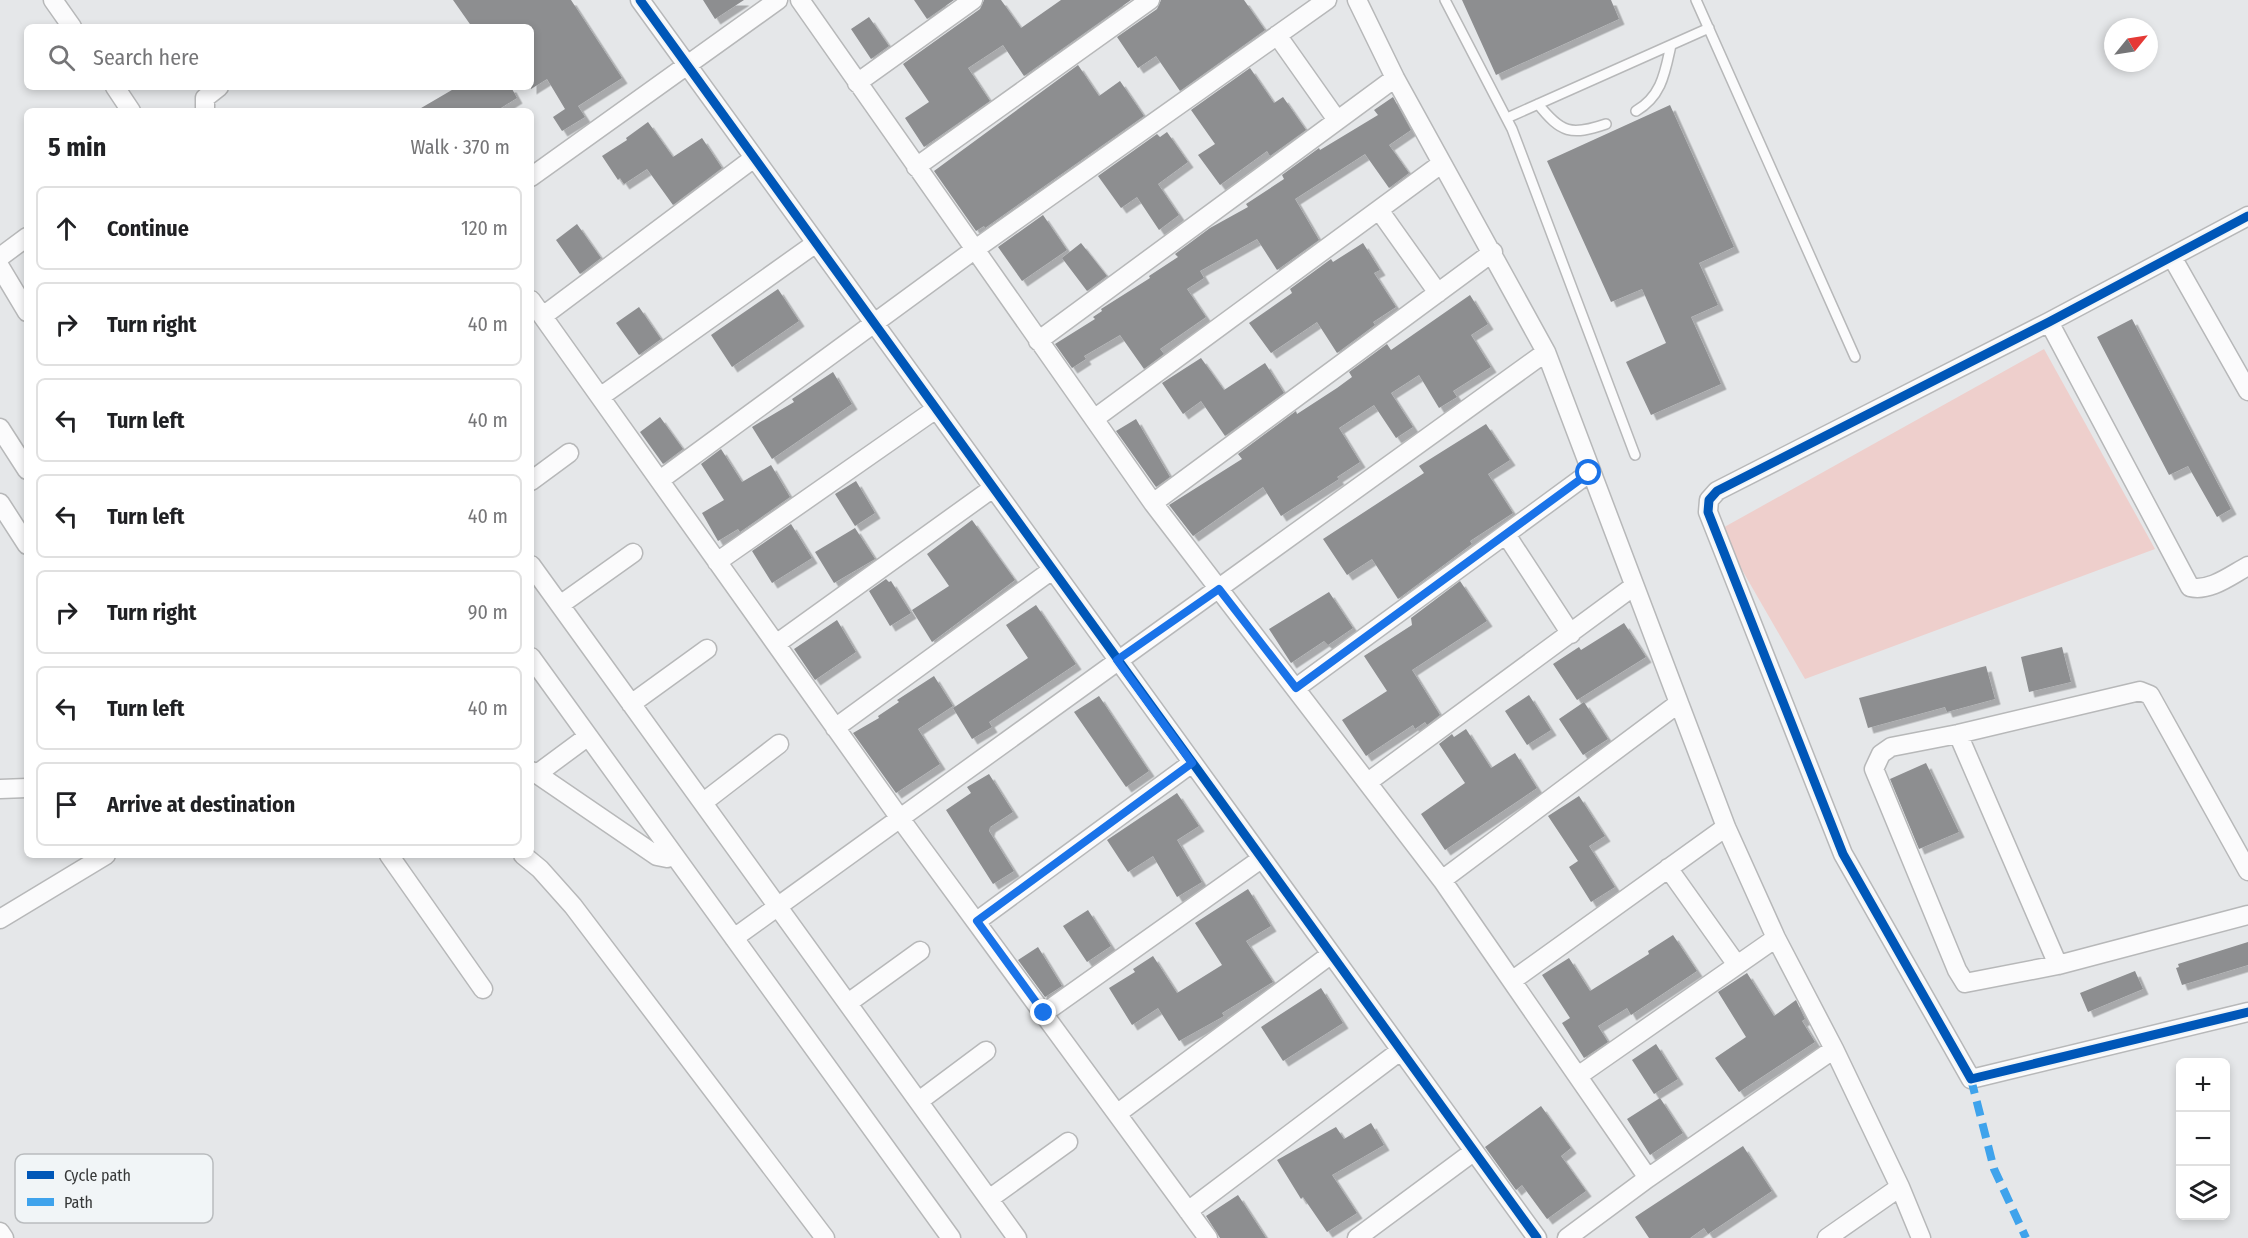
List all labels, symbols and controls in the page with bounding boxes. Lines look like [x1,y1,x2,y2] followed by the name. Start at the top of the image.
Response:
[2104,18,2158,72] north arrow
[24,24,534,90] search box
[45,41,78,74] icon: search
[93,44,199,71] text: Search here
[48,132,106,163] text: 5 min
[410,135,510,159] text: Walk · 370 m
[50,212,83,245] icon: ahead
[107,215,189,242] text: Continue
[461,216,508,240] text: 120 m
[50,308,83,341] icon: right
[107,311,196,338] text: Turn right
[468,312,508,336] text: 40 m
[50,404,83,437] icon: left
[107,407,185,434] text: Turn left
[468,408,508,432] text: 40 m
[1575,459,1601,485] route start
[50,500,83,533] icon: left
[107,503,185,530] text: Turn left
[468,504,508,528] text: 40 m
[50,596,83,629] icon: right
[107,599,196,626] text: Turn right
[468,600,508,624] text: 90 m
[50,692,83,725] icon: left
[107,695,185,722] text: Turn left
[468,696,508,720] text: 40 m
[50,788,83,821] icon: arrive
[107,791,295,818] text: Arrive at destination
[1030,999,1056,1025] route end
[2176,1058,2230,1220] map controls
[2176,1058,2230,1112] button: +
[2176,1112,2230,1166] button: −
[15,1154,213,1223] legend
[64,1166,131,1185] text: Cycle path
[2176,1166,2230,1220] button: layers
[64,1193,93,1212] text: Path

